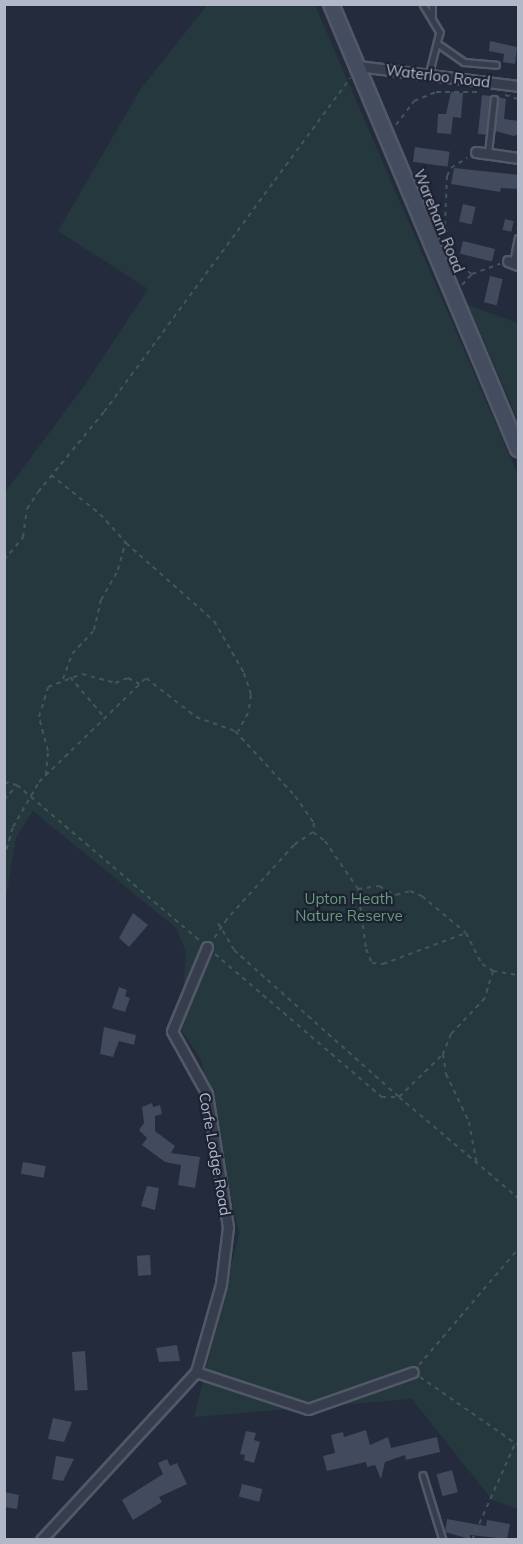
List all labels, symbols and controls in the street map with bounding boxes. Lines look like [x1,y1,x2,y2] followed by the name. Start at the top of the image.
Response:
[385,61,491,91] street label: Waterloo Road
[410,167,468,275] street label: Wareham Road
[295,889,403,924] park label: Upton Heath Nature Reserve
[195,1091,235,1217] street label: Corfe Lodge Road

